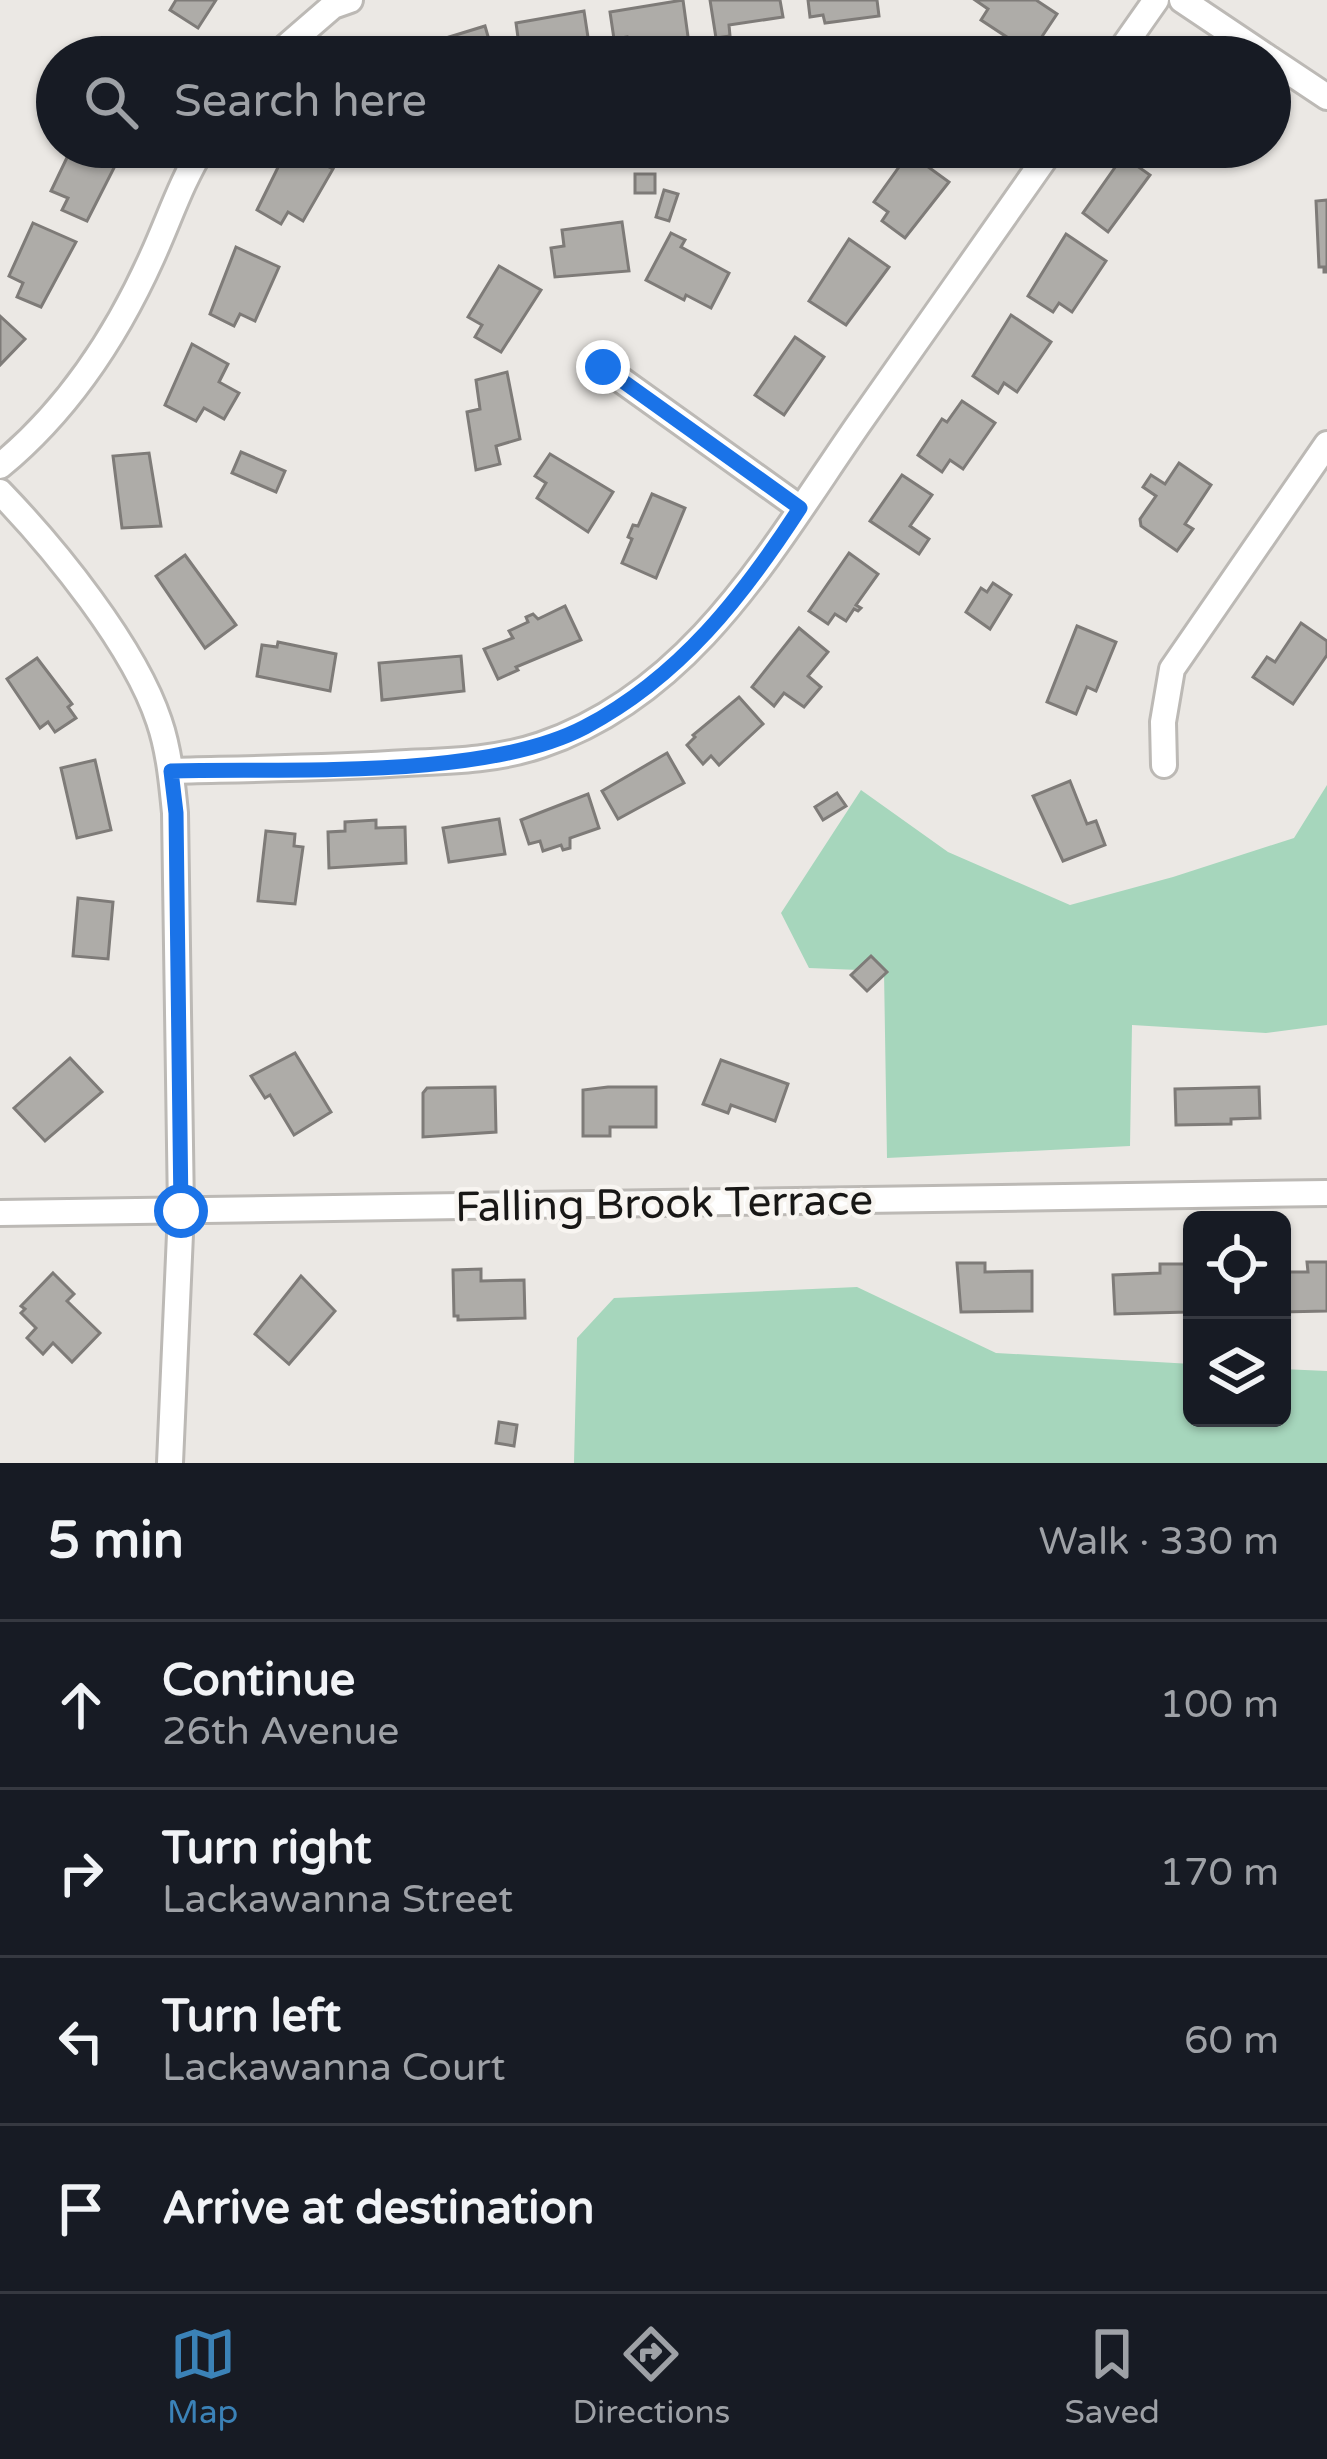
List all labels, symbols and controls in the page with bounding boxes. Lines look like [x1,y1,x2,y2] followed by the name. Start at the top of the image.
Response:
[36,36,1291,168] search box
[78,69,144,135] icon: search
[174,75,427,129] text: Search here
[576,340,630,394] route end
[455,1175,873,1233] street label: Falling Brook Terrace
[154,1184,208,1238] route start
[1183,1211,1291,1427] map controls
[1183,1211,1291,1319] button: locate
[1183,1319,1291,1427] button: layers
[48,1510,184,1572] text: 5 min
[1038,1518,1279,1565] text: Walk · 330 m
[162,1654,355,1708] text: Continue
[48,1672,114,1738] icon: ahead
[1160,1681,1279,1728] text: 100 m
[162,1708,399,1755] text: 26th Avenue
[162,1822,371,1876] text: Turn right
[48,1840,114,1906] icon: right
[1160,1849,1279,1896] text: 170 m
[162,1876,513,1923] text: Lackawanna Street
[162,1990,341,2044] text: Turn left
[48,2008,114,2074] icon: left
[1184,2017,1279,2064] text: 60 m
[162,2044,506,2091] text: Lackawanna Court
[48,2176,114,2242] icon: arrive
[162,2182,594,2236] text: Arrive at destination
[167,2321,238,2432] tab: Map
[572,2321,730,2432] tab: Directions
[1065,2321,1160,2432] tab: Saved

